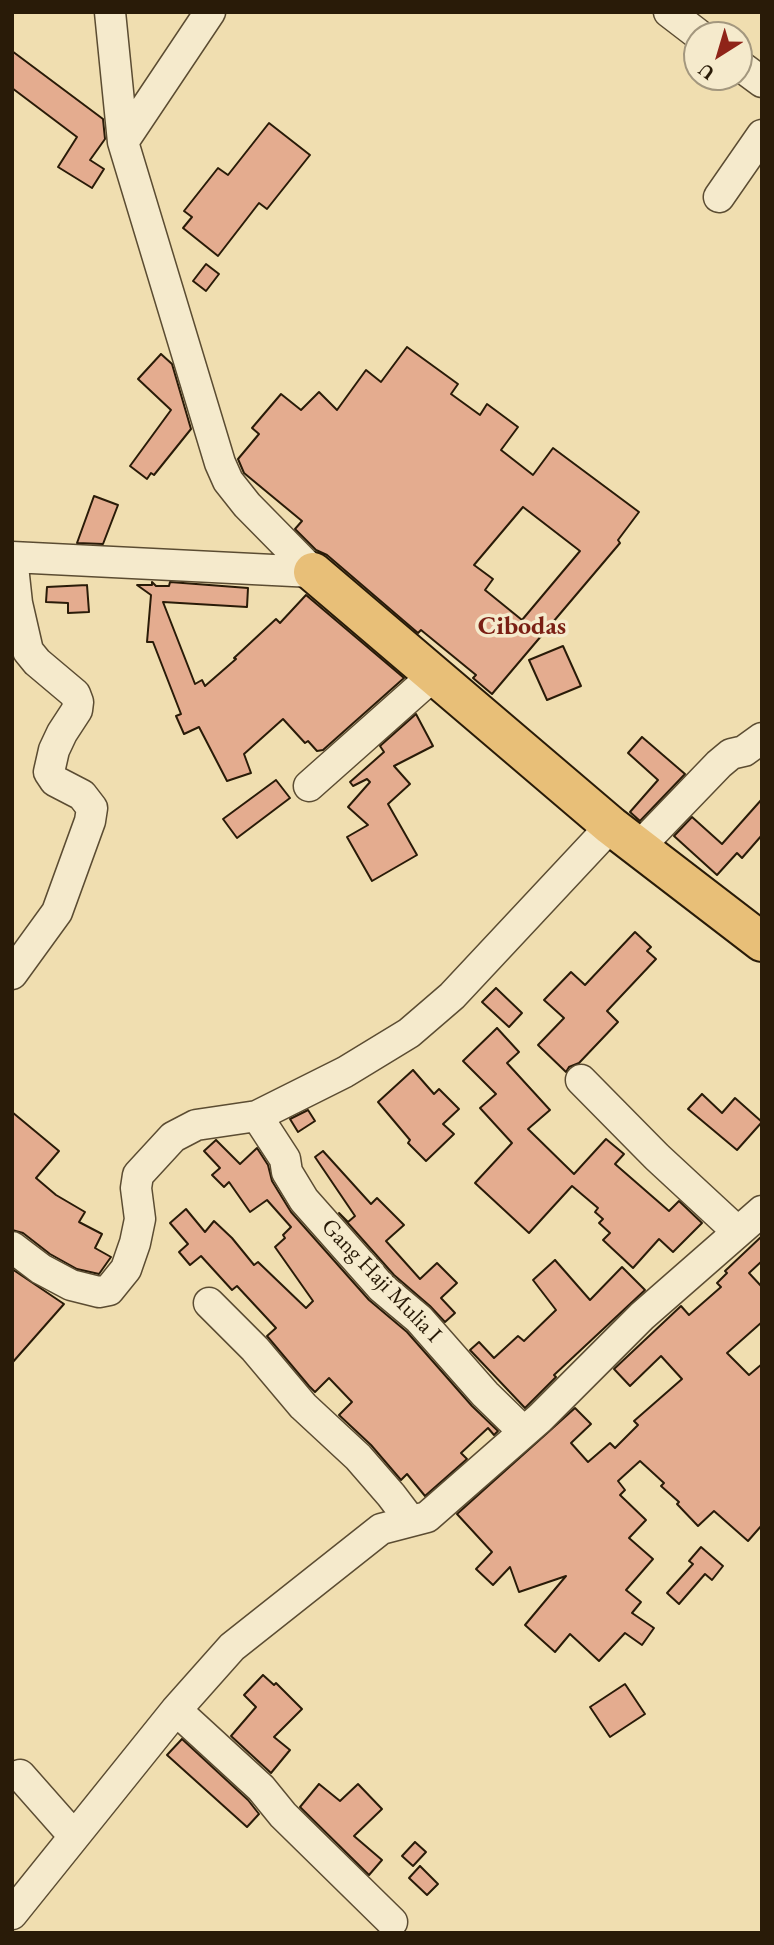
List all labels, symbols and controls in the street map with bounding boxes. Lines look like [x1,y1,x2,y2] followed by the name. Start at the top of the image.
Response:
[683,21,753,91] north arrow
[693,57,719,86] text: U
[478,611,566,643] district label: Cibodas
[315,1213,447,1349] street label: Gang Haji Mulia I

